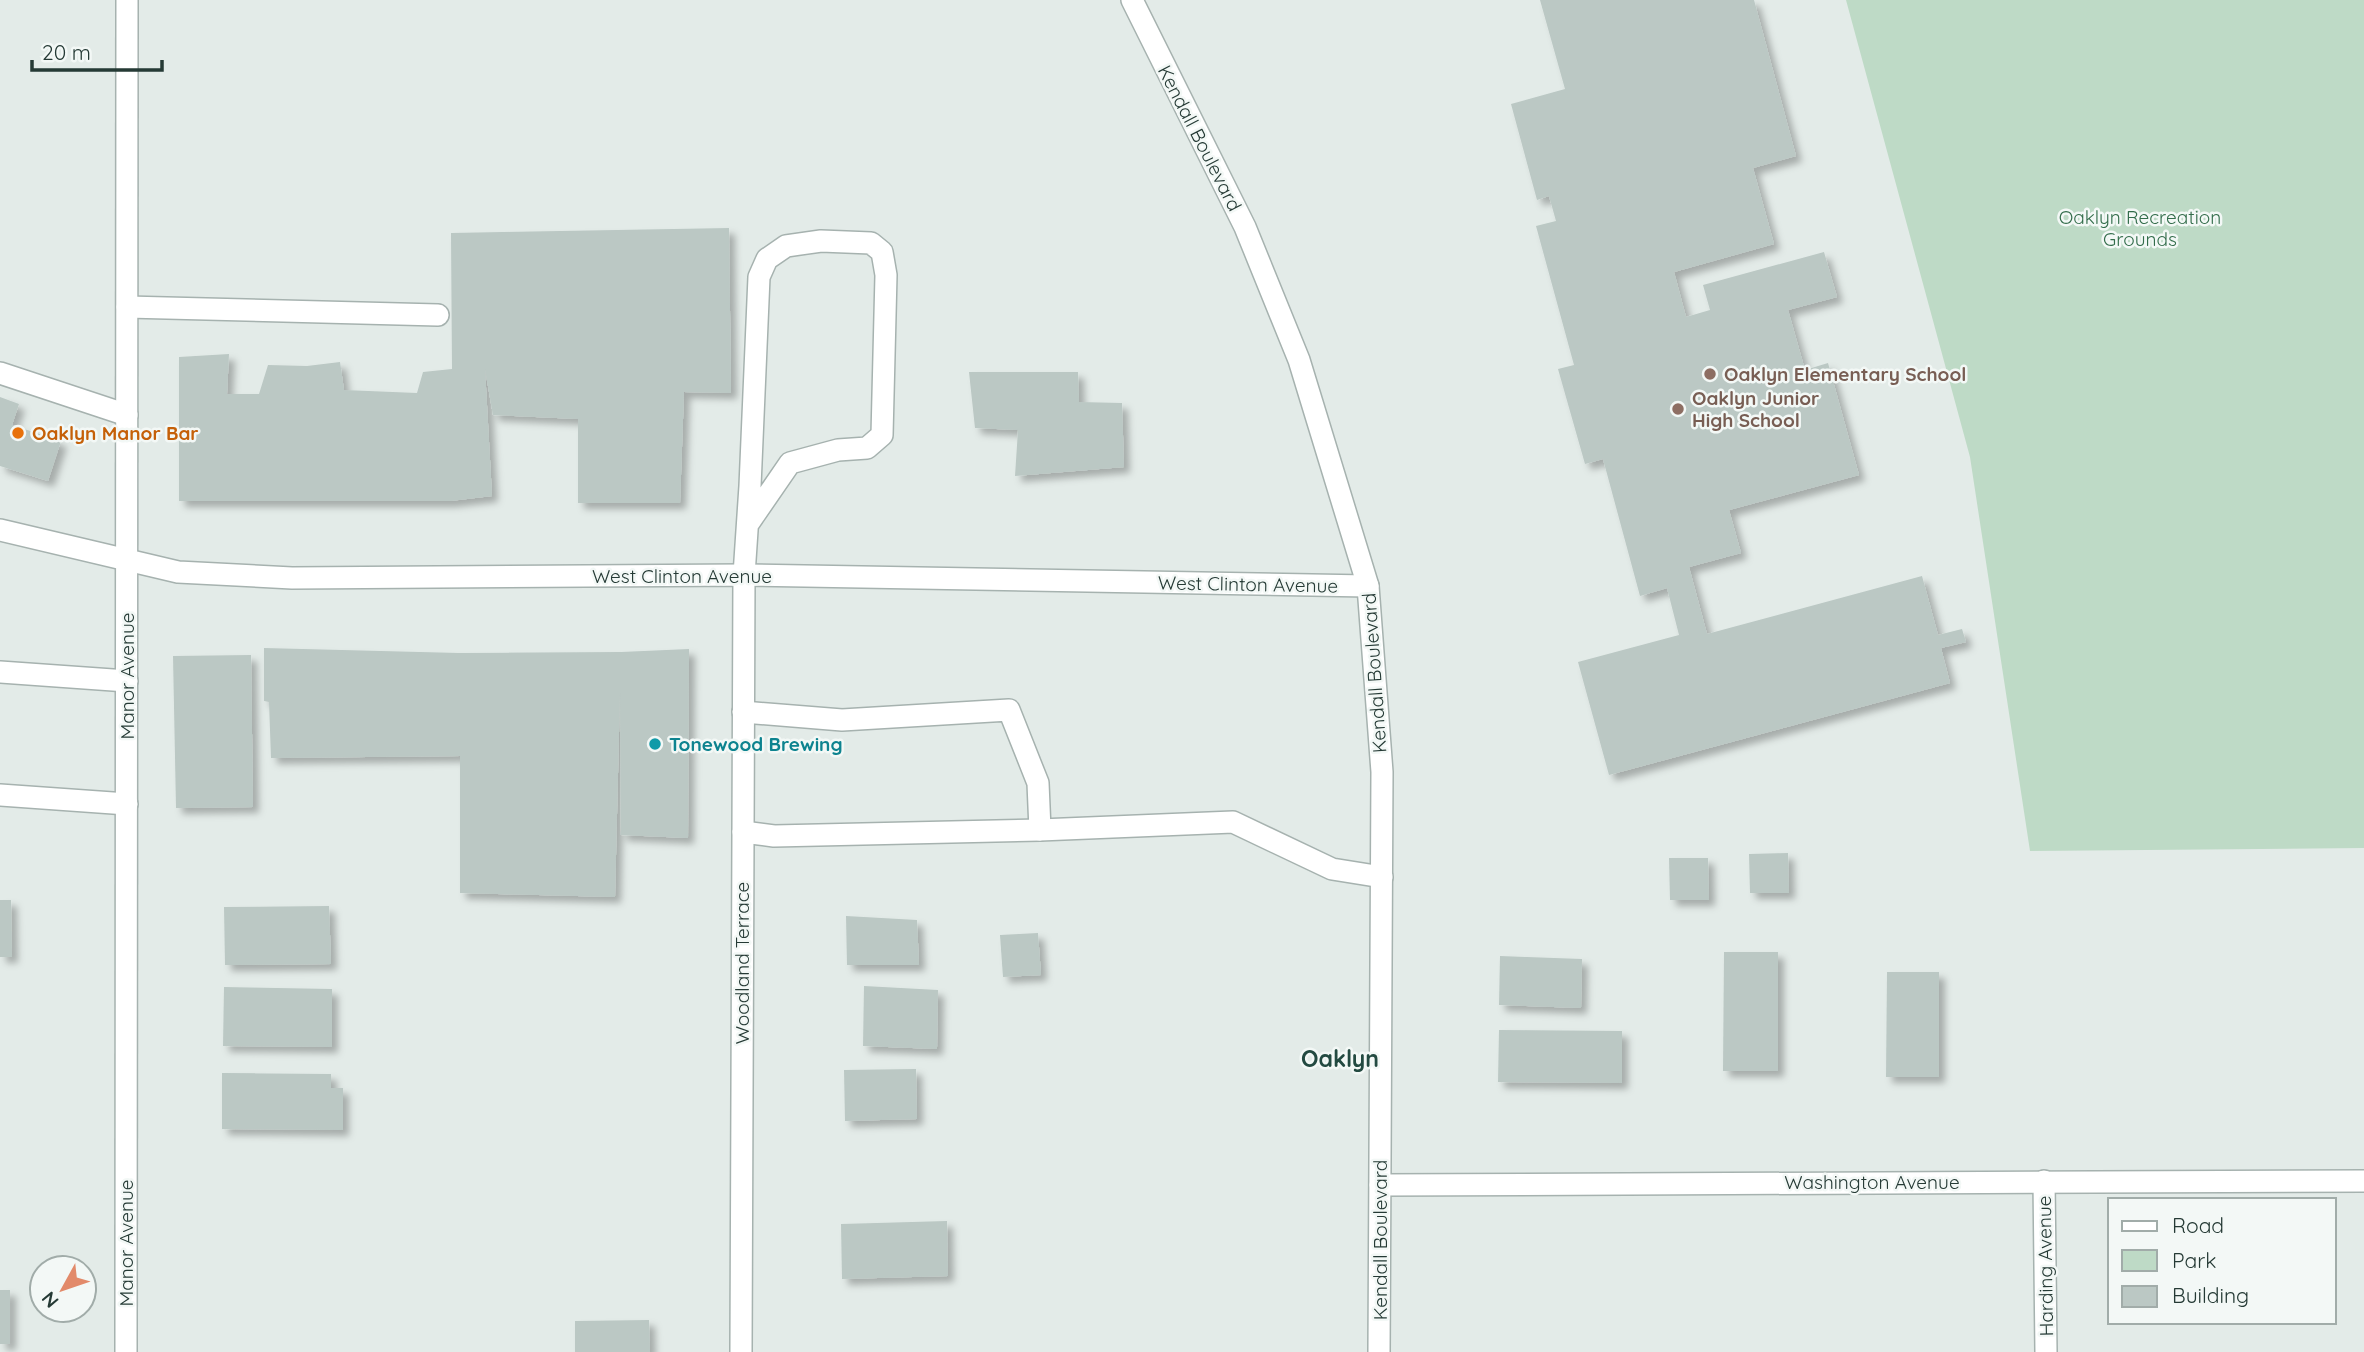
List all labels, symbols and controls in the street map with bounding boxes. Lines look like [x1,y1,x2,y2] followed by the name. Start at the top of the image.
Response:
[32,28,161,72] scale bar
[42,39,91,65] text: 20 m
[1153,61,1247,215] street label: Kendall Boulevard
[2059,205,2221,251] park label: Oaklyn Recreation Grounds
[1724,362,1966,386] place label: Oaklyn Elementary School
[1702,366,1718,382] marker: Oaklyn Elementary School
[1692,386,1819,432] place label: Oaklyn Junior High School
[1670,401,1686,417] marker: Oaklyn Junior High School
[32,421,199,445] place label: Oaklyn Manor Bar
[10,425,26,441] marker: Oaklyn Manor Bar
[592,564,772,588] street label: West Clinton Avenue
[1158,570,1338,598] street label: West Clinton Avenue
[1356,592,1392,754] street label: Kendall Boulevard
[115,612,139,740] street label: Manor Avenue
[669,732,843,756] place label: Tonewood Brewing
[647,736,663,752] marker: Tonewood Brewing
[730,882,754,1044] street label: Woodland Terrace
[1301,1044,1379,1073] district label: Oaklyn
[1368,1160,1392,1320] street label: Kendall Boulevard
[1784,1170,1960,1194] street label: Washington Avenue
[114,1179,138,1307] street label: Manor Avenue
[2032,1195,2058,1337] street label: Harding Avenue
[2108,1198,2336,1324] legend
[2172,1212,2224,1238] text: Road
[2172,1247,2216,1273] text: Park
[28,1254,98,1324] north arrow
[2172,1282,2249,1308] text: Building
[36,1287,64,1313] text: N

